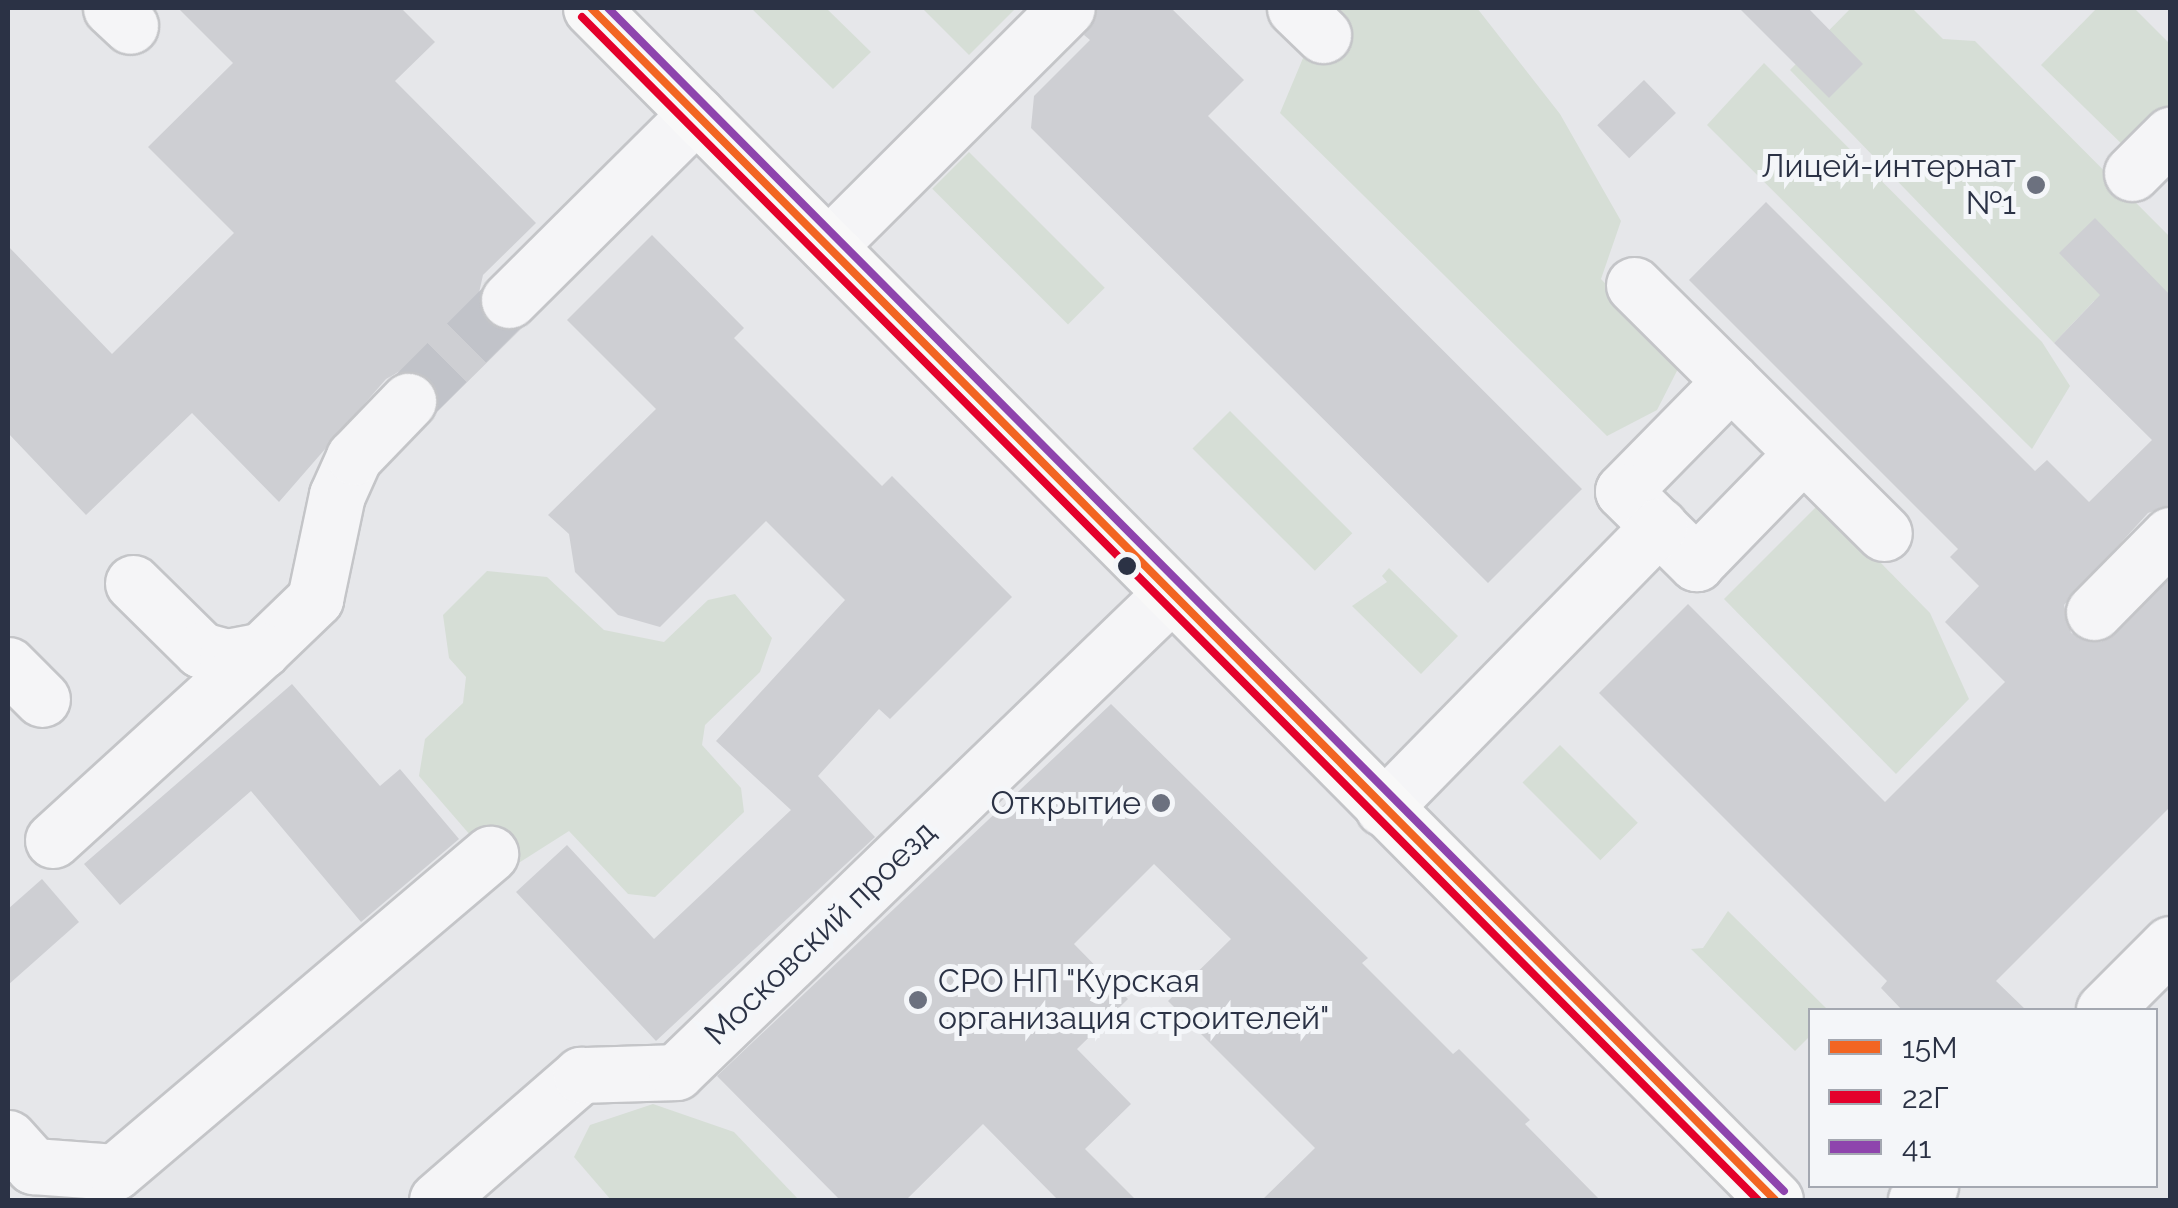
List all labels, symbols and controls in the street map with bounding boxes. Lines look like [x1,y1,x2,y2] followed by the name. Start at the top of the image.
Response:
[1761,148,2016,223] place label: Лицей-интернат №1
[2025,174,2047,196] marker: Лицей-интернат №1
[1117,556,1137,576] unlabelled marker
[991,784,1141,822] place label: Открытие
[1150,792,1172,814] marker: Открытие
[697,813,943,1053] street label: Московский проезд
[938,963,1329,1038] place label: СРО НП "Курская организация строителей"
[907,989,929,1011] marker: СРО НП "Курская организация строителей"
[1808,1008,2158,1188] legend
[1902,1030,1958,1065] text: 15М
[1902,1080,1949,1115] text: 22Г
[1902,1130,1931,1165] text: 41

